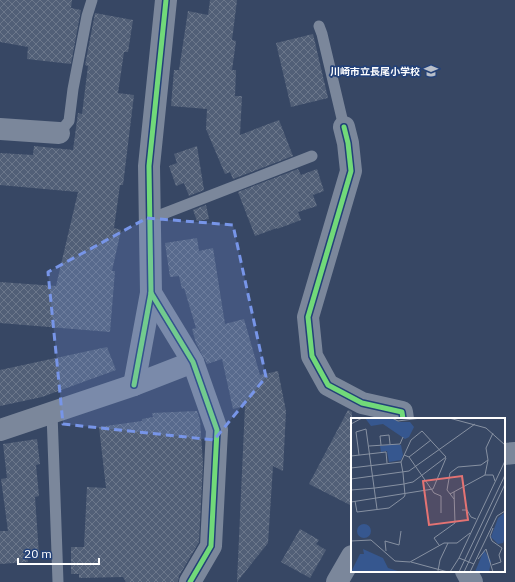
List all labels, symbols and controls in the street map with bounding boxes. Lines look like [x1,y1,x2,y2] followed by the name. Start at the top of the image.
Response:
[423,63,439,79] school or university icon: 川崎市立長尾小学校
[330,65,420,78] place label: 川崎市立長尾小学校
[351,418,505,572] inset map
[18,540,99,566] scale bar
[24,546,52,561] text: 20 m

